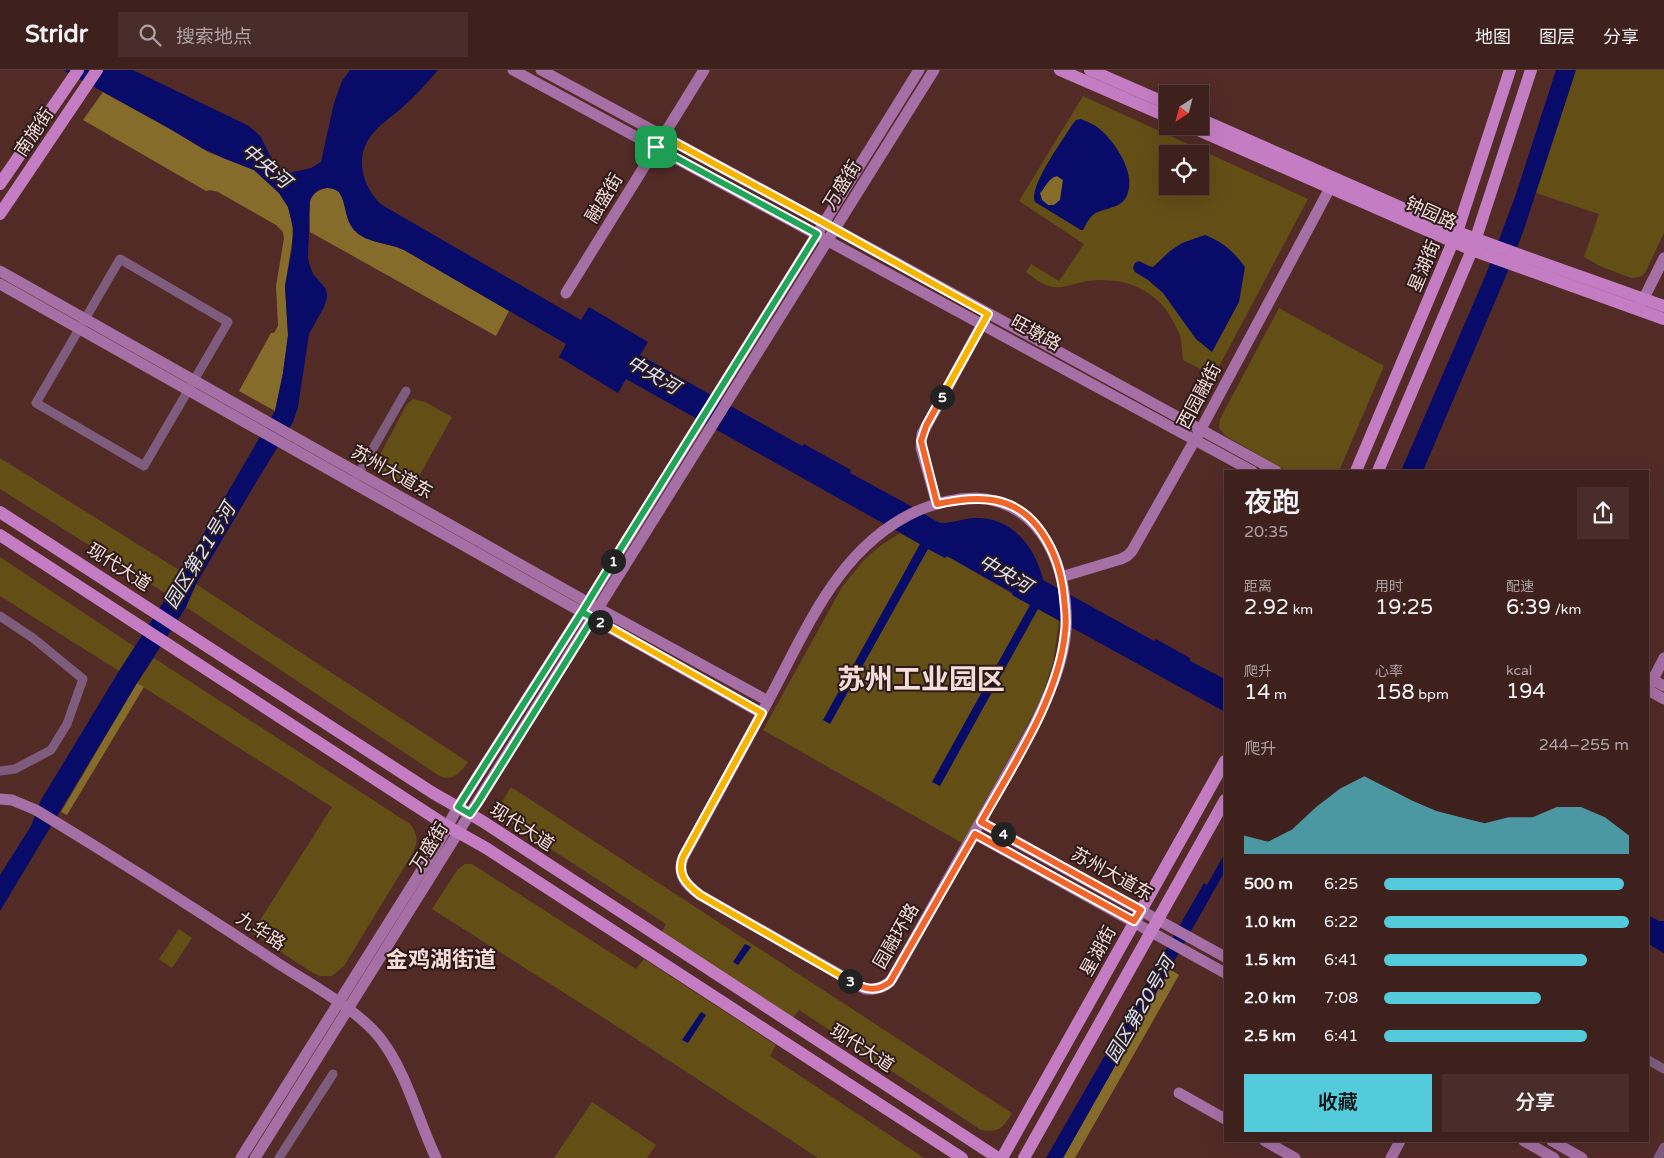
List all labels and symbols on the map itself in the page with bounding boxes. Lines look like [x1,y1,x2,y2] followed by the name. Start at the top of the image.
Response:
[1159,85,1209,135] north arrow
[10,103,58,161] street label: 南施街
[635,126,677,168] pin
[237,139,298,195] water label: 中央河
[818,156,866,214] street label: 万盛街
[581,169,627,227] street label: 融盛街
[1402,192,1460,234] street label: 钟园路
[1403,237,1445,295] street label: 星湖街
[1007,310,1065,356] street label: 旺墩路
[623,351,687,401] water label: 中央河
[1172,359,1226,433] street label: 西园融街
[930,384,954,410] pin: 5
[347,441,437,503] street label: 苏州大道东
[160,496,242,613] water label: 园区第21号河
[83,538,155,596] street label: 现代大道
[600,548,626,574] pin: 1
[975,550,1039,600] water label: 中央河
[588,610,612,634] pin: 2
[837,663,1005,697] district label: 苏州工业园区
[486,798,558,856] street label: 现代大道
[405,818,453,876] street label: 万盛街
[990,822,1016,846] pin: 4
[1067,843,1157,905] street label: 苏州大道东
[868,899,924,973] street label: 园融环路
[232,907,290,955] street label: 九华路
[1075,922,1121,980] street label: 星湖街
[386,947,496,973] district label: 金鸡湖街道
[1101,950,1181,1067] water label: 园区第20号河
[838,968,862,994] pin: 3
[826,1019,898,1077] street label: 现代大道

